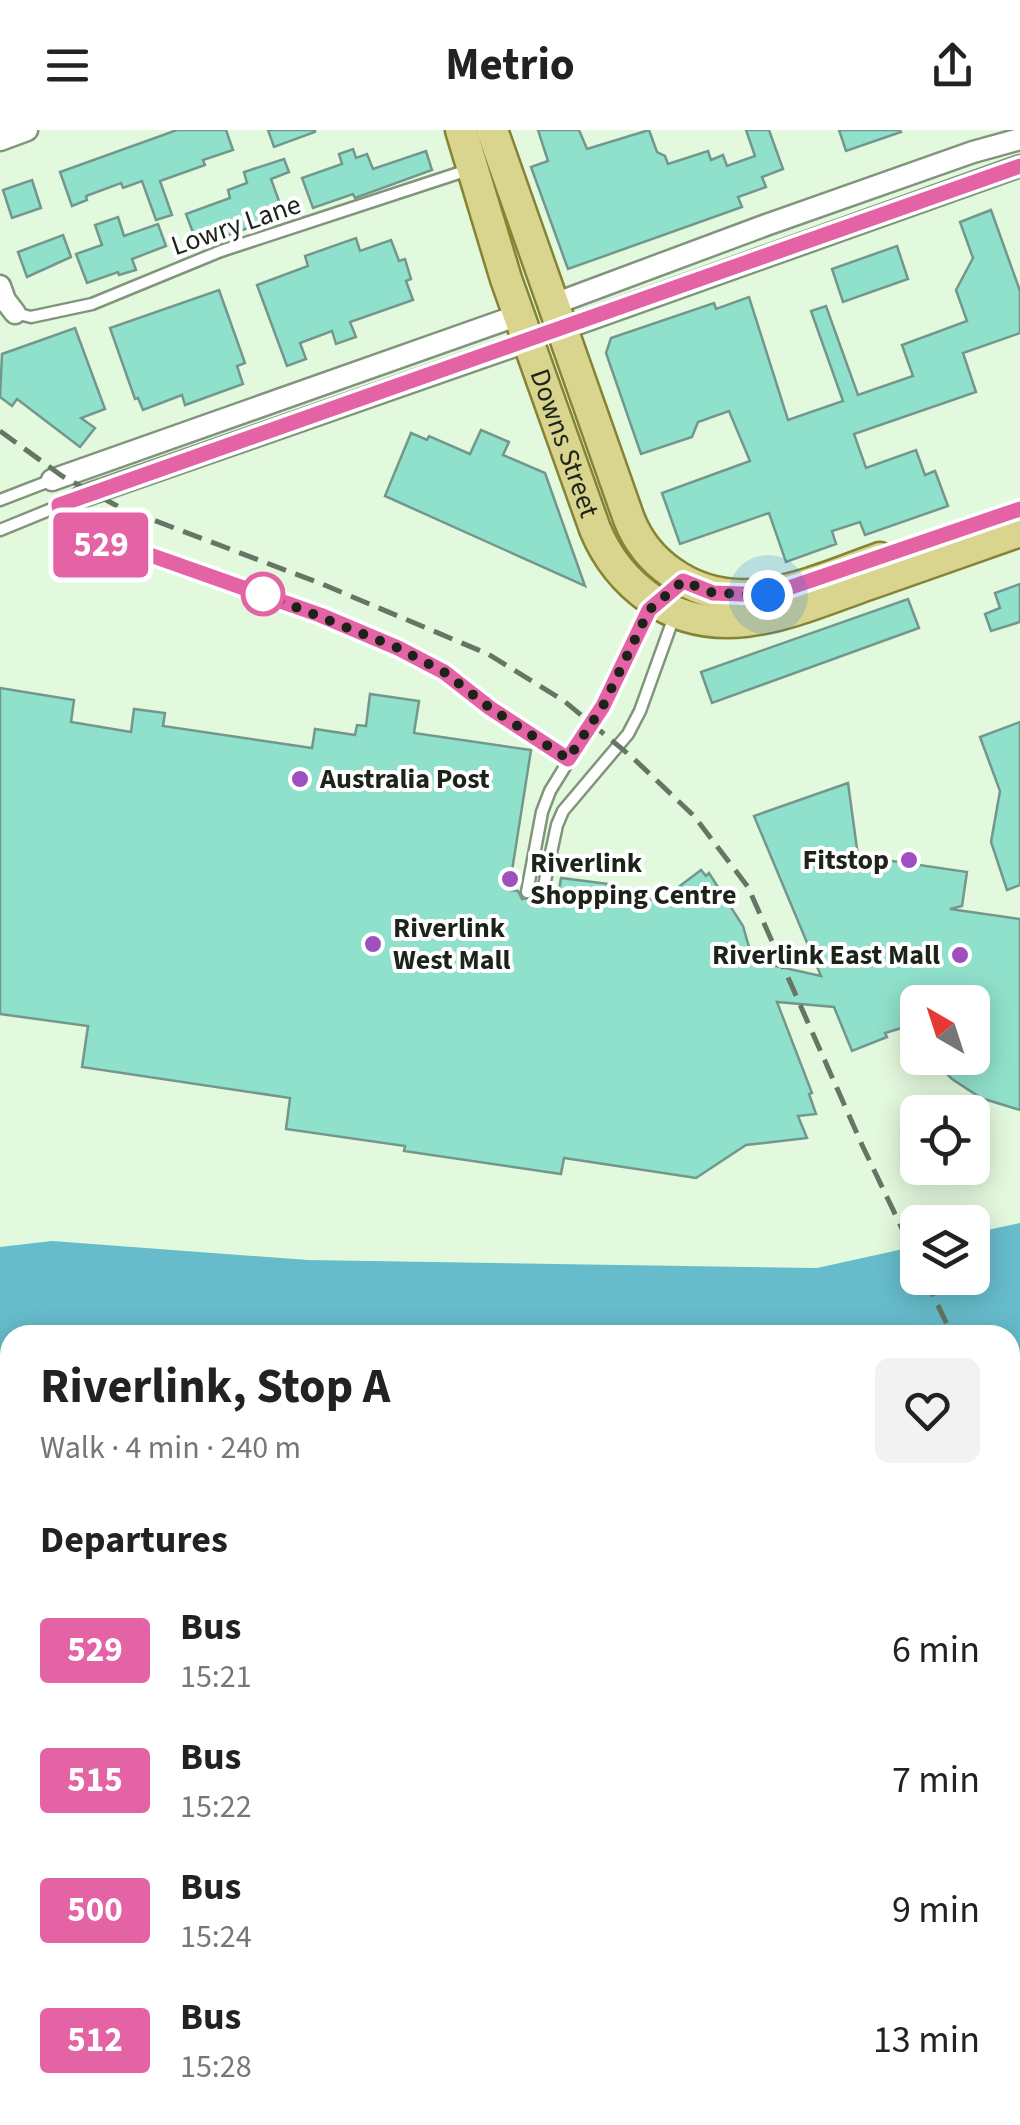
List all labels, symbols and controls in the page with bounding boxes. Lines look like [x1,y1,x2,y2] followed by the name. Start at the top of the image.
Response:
[445,33,575,97] text: Metrio
[40,38,95,93] icon: menu
[925,38,980,93] icon: share
[166,184,306,266] street label: Lowry Lane
[520,363,610,524] street label: Downs Street
[44,512,158,578] line badge: 529
[73,520,129,570] text: 529
[743,570,793,620] your location
[242,573,284,615] unlabelled marker
[319,759,490,799] place label: Australia Post
[289,768,311,790] marker: Australia Post
[803,840,889,880] place label: Fitstop
[530,843,736,915] place label: Riverlink Shopping Centre
[898,849,920,871] marker: Fitstop
[499,868,521,890] marker: Riverlink Shopping Centre
[393,908,511,980] place label: Riverlink West Mall
[362,933,384,955] marker: Riverlink West Mall
[712,935,940,975] place label: Riverlink East Mall
[949,944,971,966] marker: Riverlink East Mall
[900,985,990,1075] north arrow
[900,985,990,1295] map controls
[900,1095,990,1185] button: locate
[900,1205,990,1295] button: layers
[40,1353,390,1421] text: Riverlink, Stop A
[875,1358,980,1463] button: heart
[40,1425,301,1471] text: Walk · 4 min · 240 m
[40,1513,228,1567] text: Departures
[180,1600,241,1654] text: Bus
[892,1623,980,1677] text: 6 min
[67,1625,123,1675] text: 529
[180,1654,252,1700] text: 15:21
[180,1730,241,1784] text: Bus
[892,1753,980,1807] text: 7 min
[67,1755,123,1805] text: 515
[180,1784,252,1830] text: 15:22
[180,1860,241,1914] text: Bus
[892,1883,980,1937] text: 9 min
[67,1885,123,1935] text: 500
[180,1914,252,1960] text: 15:24
[180,1990,241,2044] text: Bus
[873,2013,980,2067] text: 13 min
[67,2015,123,2065] text: 512
[180,2044,252,2090] text: 15:28

